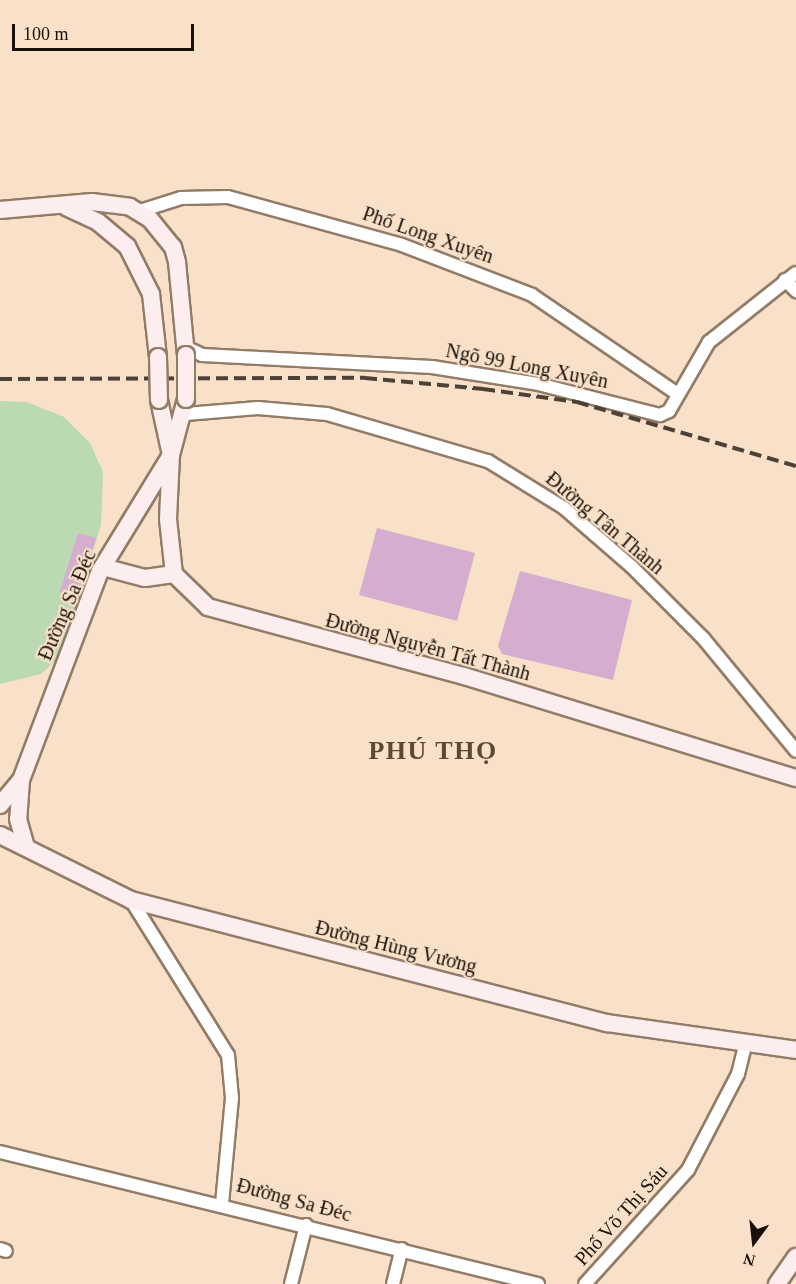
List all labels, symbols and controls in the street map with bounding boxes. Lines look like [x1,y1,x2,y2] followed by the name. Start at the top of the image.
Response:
[15,12,196,50] scale bar
[23,24,69,44] text: 100 m
[359,201,497,269] street label: Phố Long Xuyên
[444,338,610,394] street label: Ngõ 99 Long Xuyên
[541,466,669,580] street label: Đường Tân Thành
[33,546,101,664] street label: Đường Sa Đéc
[323,608,533,686] street label: Đường Nguyễn Tất Thành
[368,735,498,767] district label: PHÚ THỌ
[312,915,480,979] street label: Đường Hùng Vương
[569,1159,673,1271] street label: Phố Võ Thị Sáu
[234,1173,354,1227] street label: Đường Sa Đéc
[724,1212,784,1272] north arrow
[741,1250,757,1270] text: N

